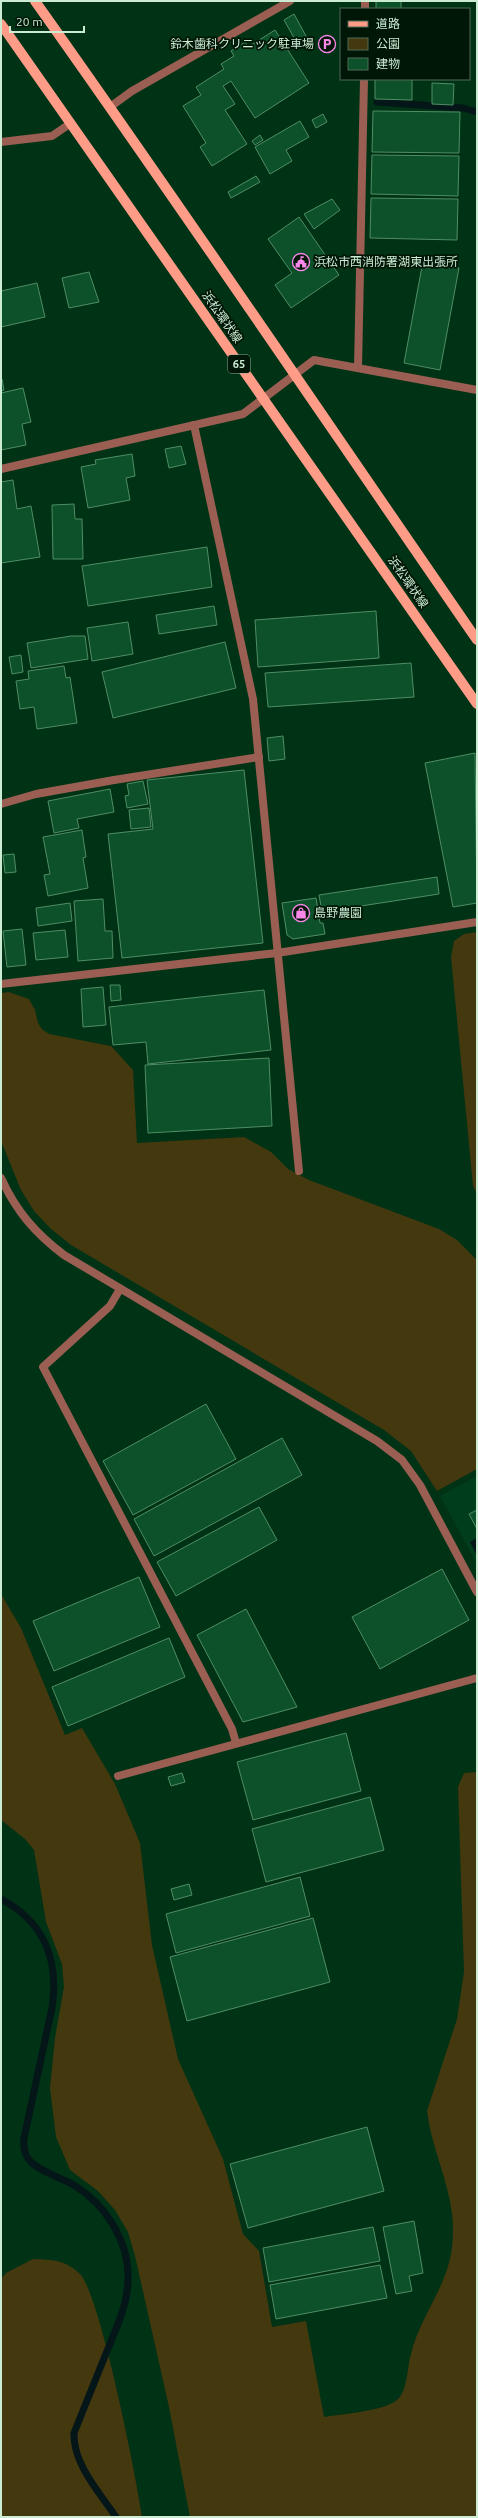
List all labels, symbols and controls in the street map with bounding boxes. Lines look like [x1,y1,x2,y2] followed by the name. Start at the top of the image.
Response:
[10,8,84,34] scale bar
[340,8,470,80] legend
[16,15,43,28] text: 20 m
[376,17,400,30] text: 道路
[317,34,337,54] parking icon: 鈴木歯科クリニック駐車場
[170,37,314,50] place label: 鈴木歯科クリニック駐車場
[376,37,400,50] text: 公園
[376,57,400,70] text: 建物
[291,252,311,272] public building icon: 浜松市西消防署湖東出張所
[314,255,458,268] place label: 浜松市西消防署湖東出張所
[200,288,245,345] street label: 浜松環状線
[228,355,250,373] road number: 65
[386,553,431,610] street label: 浜松環状線
[291,903,311,923] shop icon: 島野農園
[314,906,362,919] place label: 島野農園

